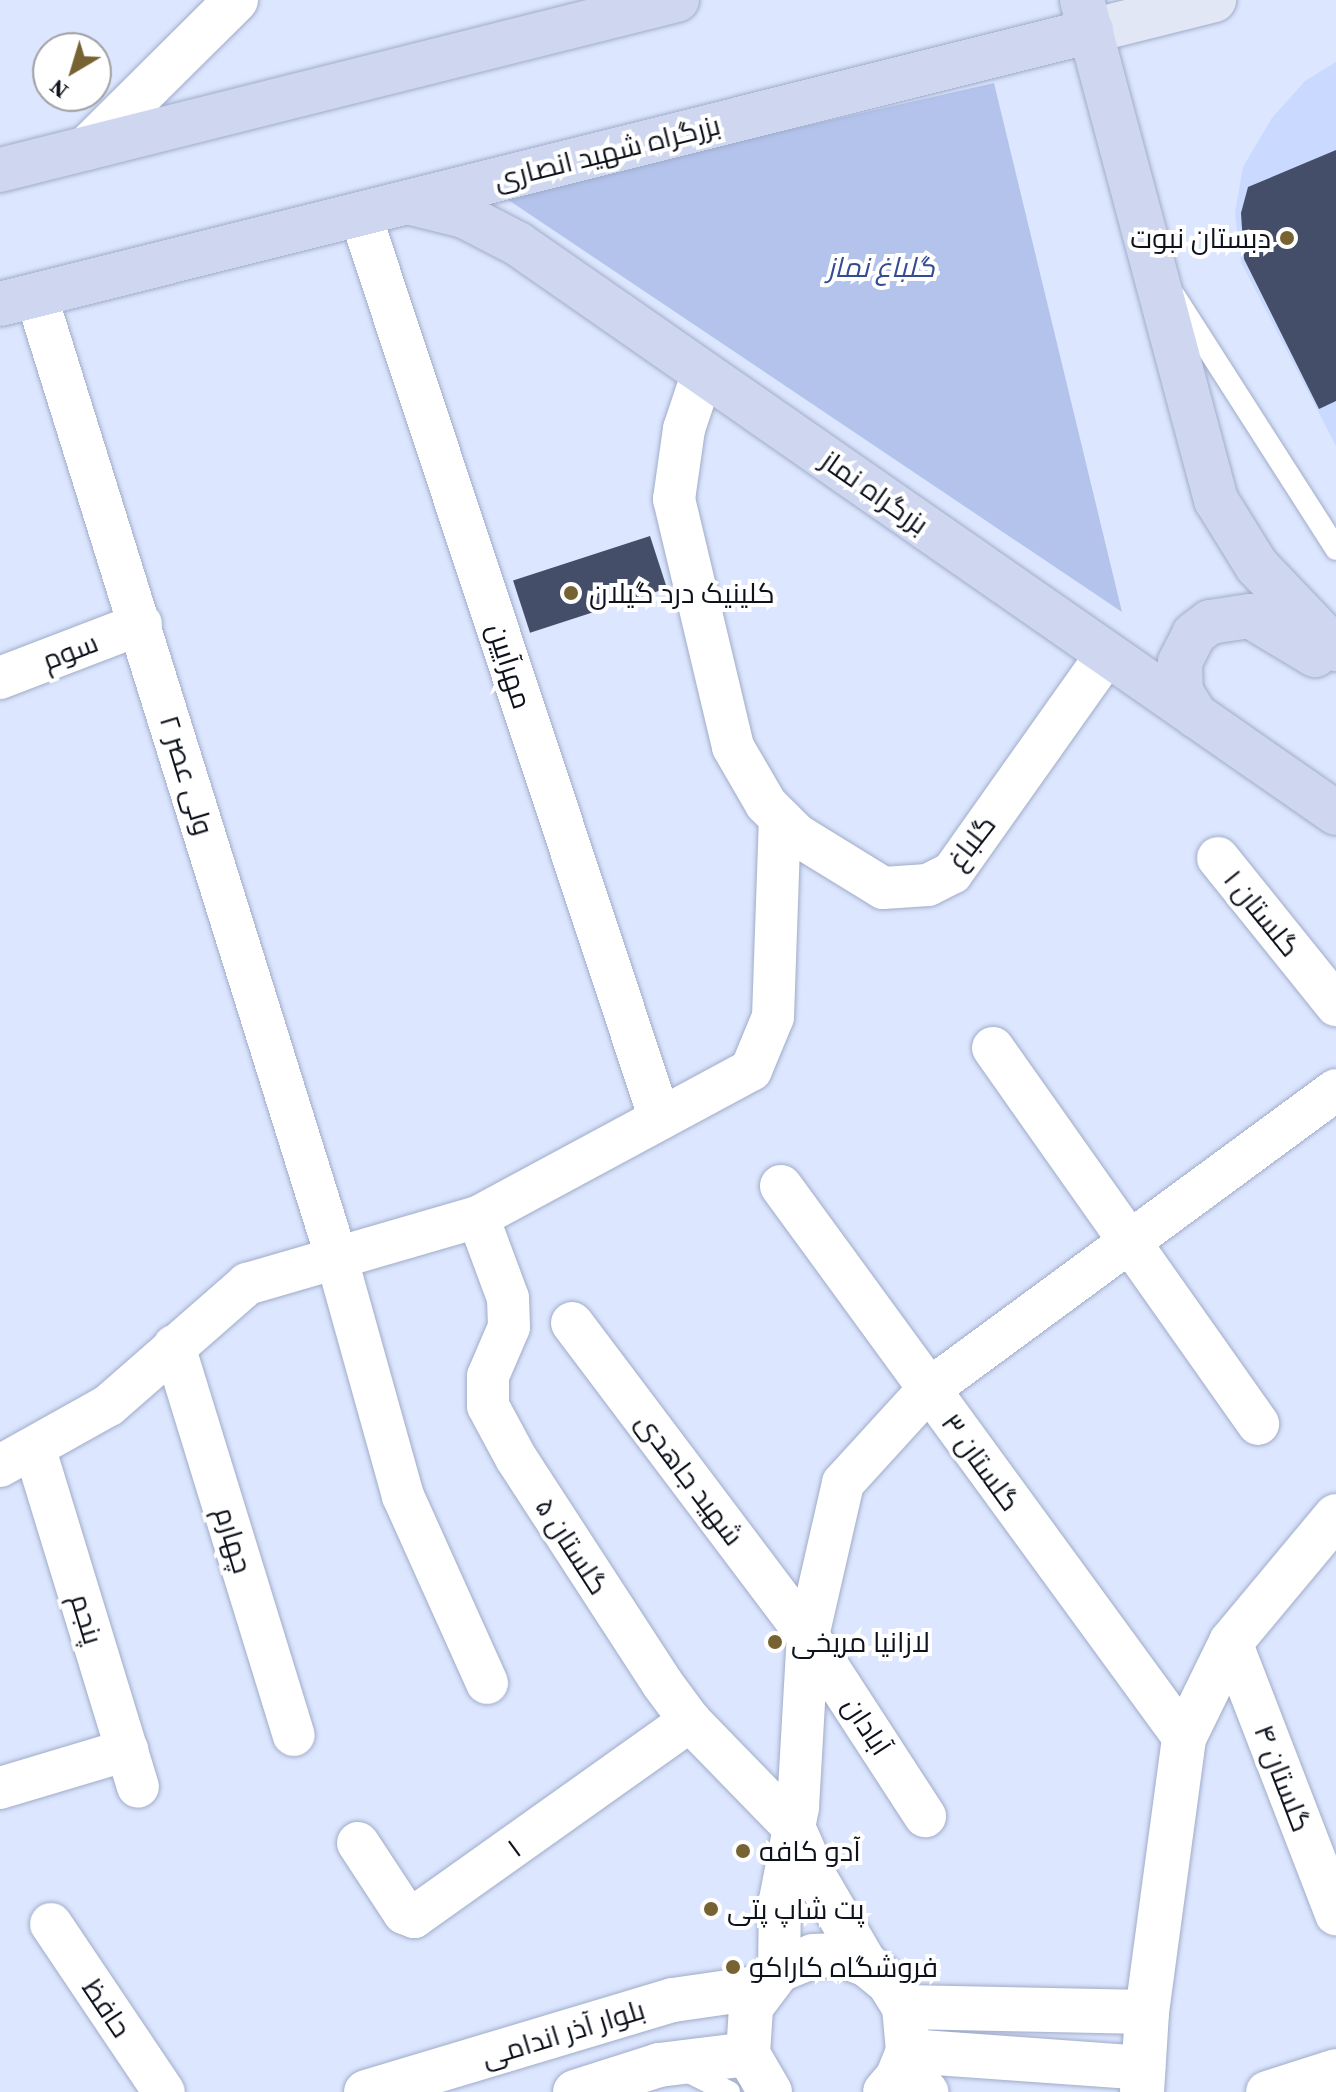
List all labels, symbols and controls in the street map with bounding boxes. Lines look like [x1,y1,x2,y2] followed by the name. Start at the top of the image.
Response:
[32,32,112,112] north arrow
[43,73,74,106] text: N
[490,108,724,196] street label: بزرگراه شهید انصاری
[1130,221,1271,255] place label: دبستان نبوت
[1278,229,1296,247] marker: دبستان نبوت
[827,250,935,284] park label: گلباغ نماز
[815,443,935,541] street label: بزرگراه نماز
[589,576,775,610] place label: کلینیک درد گیلان
[560,582,582,604] marker: کلینیک درد گیلان
[480,619,540,713] street label: مهرآیین
[37,625,103,677] street label: سوم
[153,711,221,839] street label: ولی عصر ۲
[939,808,1003,876] street label: گلباغ
[1217,863,1307,963] street label: گلستان ۱
[629,1406,751,1552] street label: شهید جاهدی
[934,1407,1028,1517] street label: گلستان ۳
[528,1491,616,1601] street label: گلستان ۵
[208,1503,260,1577] street label: چهارم
[63,1590,111,1648] street label: پنجم
[791,1625,930,1659] place label: لازانیا مریخی
[766,1633,784,1651] marker: لازانیا مریخی
[836,1690,898,1762] street label: آبادان
[1247,1720,1319,1836] street label: گلستان ۴
[501,1832,527,1864] street label: ۱
[759,1834,861,1868] place label: آدو کافه
[734,1842,752,1860] marker: آدو کافه
[727,1892,864,1926] place label: پت شاپ پتی
[702,1900,720,1918] marker: پت شاپ پتی
[749,1950,938,1984] place label: فروشگاه کاراکو
[724,1958,742,1976] marker: فروشگاه کاراکو
[75,1972,139,2044] street label: حافظ
[477,1992,649,2074] street label: بلوار آذر اندامی

